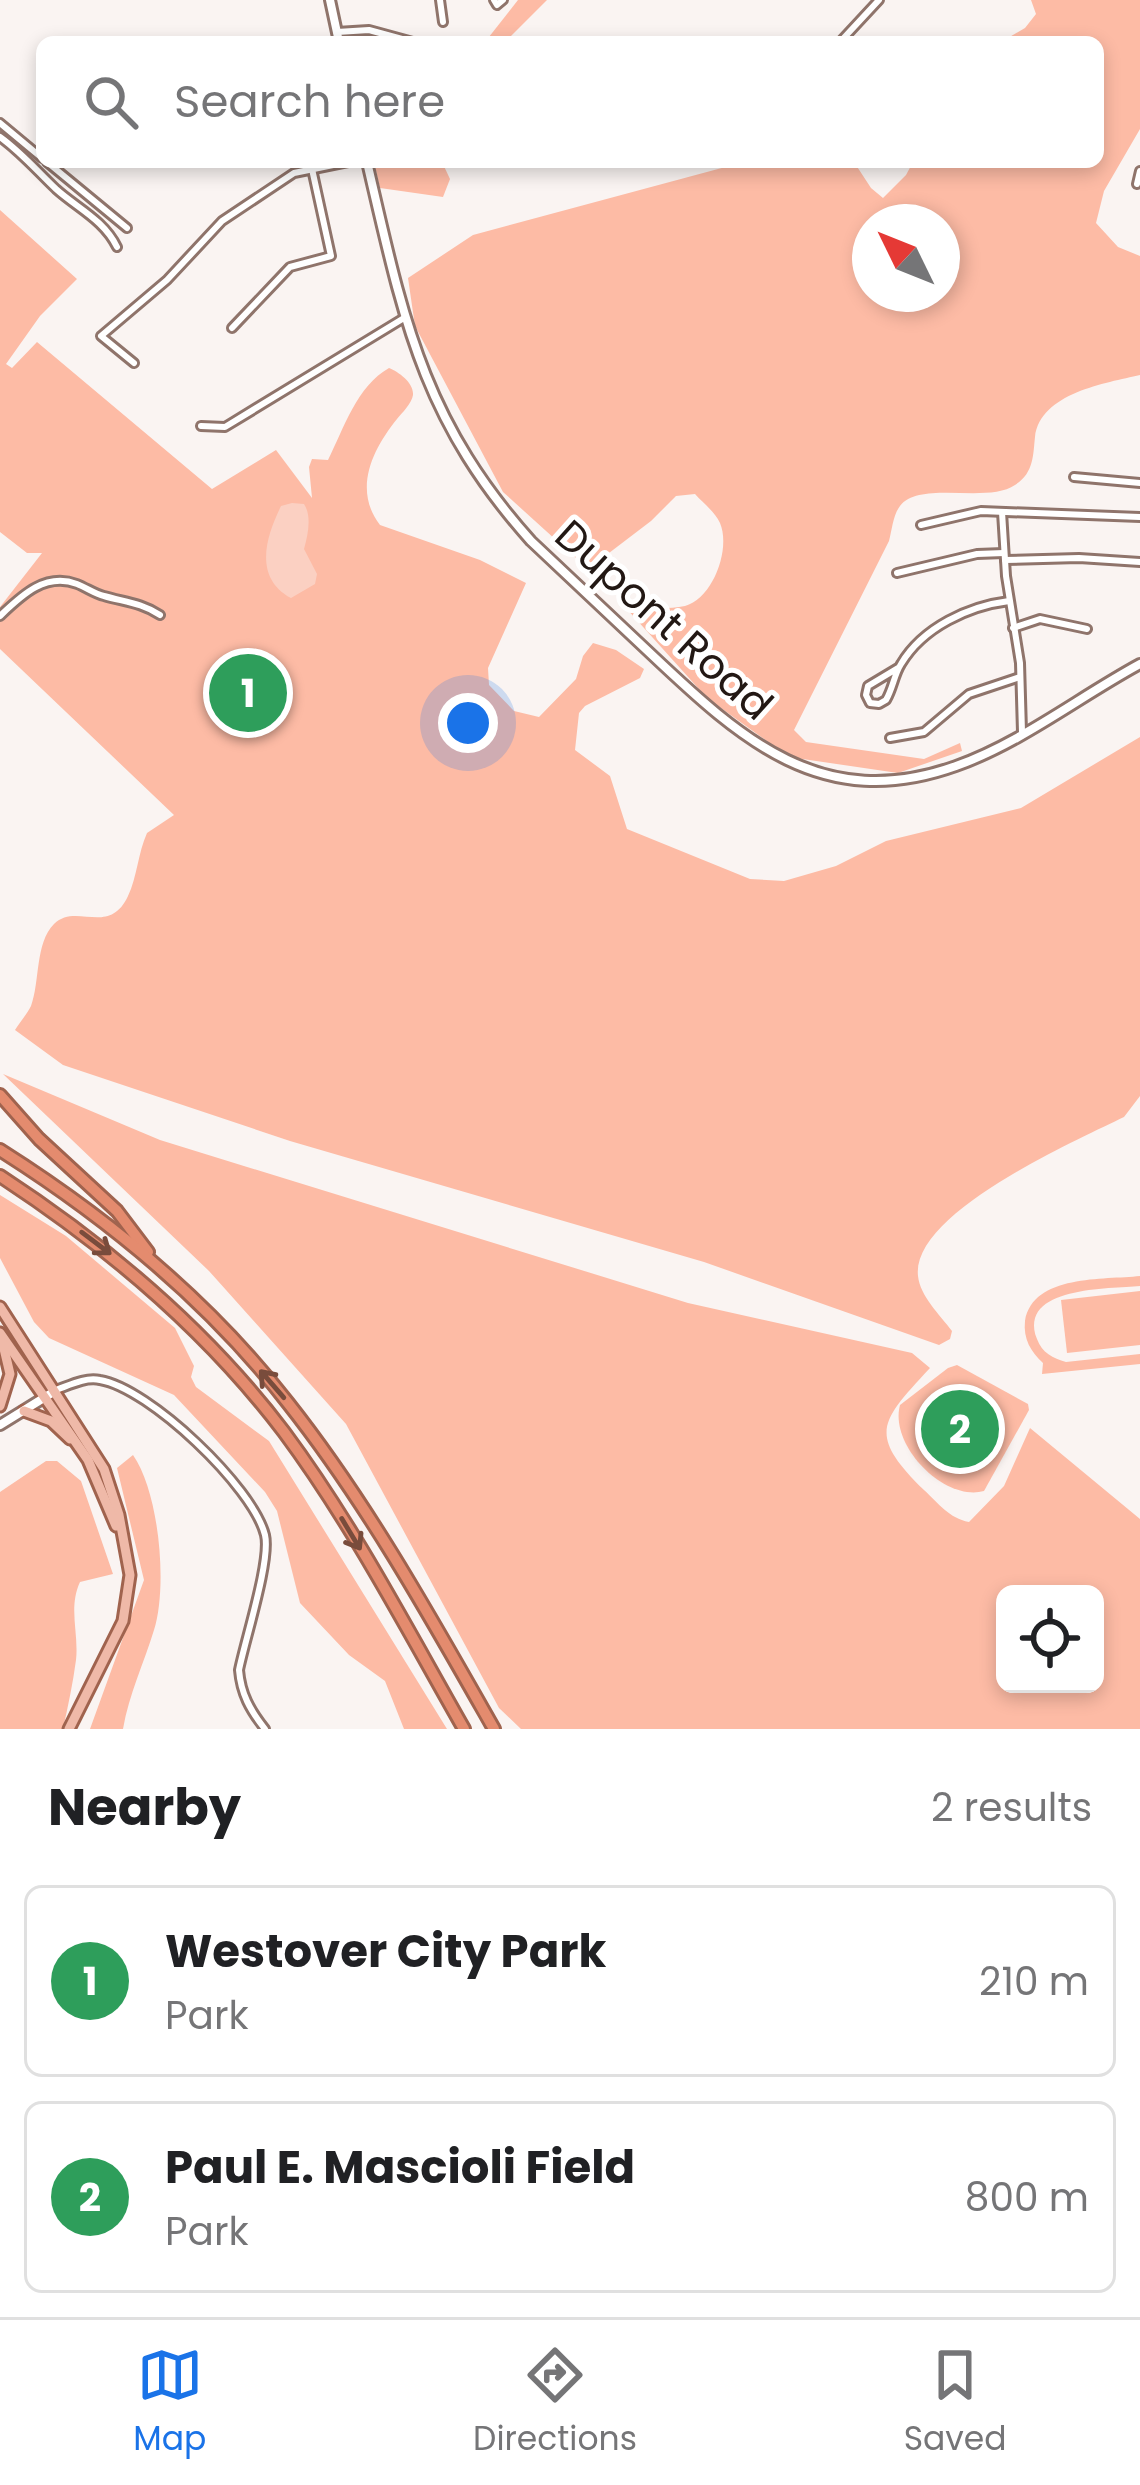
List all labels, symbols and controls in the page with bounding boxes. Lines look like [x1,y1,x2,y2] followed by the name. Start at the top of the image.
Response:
[36,36,1104,168] search box
[78,69,144,135] icon: search
[174,70,445,133] text: Search here
[852,204,960,312] north arrow
[542,506,786,734] street label: Dupont Road
[209,648,287,738] pin: 1
[438,693,498,753] your location
[79,1229,111,1256] one-way arrow
[259,1369,286,1399] one-way arrow
[921,1384,999,1474] pin: 2
[340,1516,364,1551] one-way arrow
[996,1585,1104,1693] map controls
[996,1585,1104,1693] button: locate
[48,1771,241,1843] text: Nearby
[931,1780,1092,1835] text: 2 results
[165,1920,606,1983] text: Westover City Park
[83,1954,97,2009] text: 1
[979,1954,1089,2009] text: 210 m
[165,1988,249,2043] text: Park
[165,2136,635,2199] text: Paul E. Mascioli Field
[79,2170,101,2225] text: 2
[965,2170,1089,2225] text: 800 m
[165,2204,249,2259] text: Park
[133,2342,206,2464] tab: Map
[473,2342,637,2464] tab: Directions
[904,2342,1007,2464] tab: Saved

